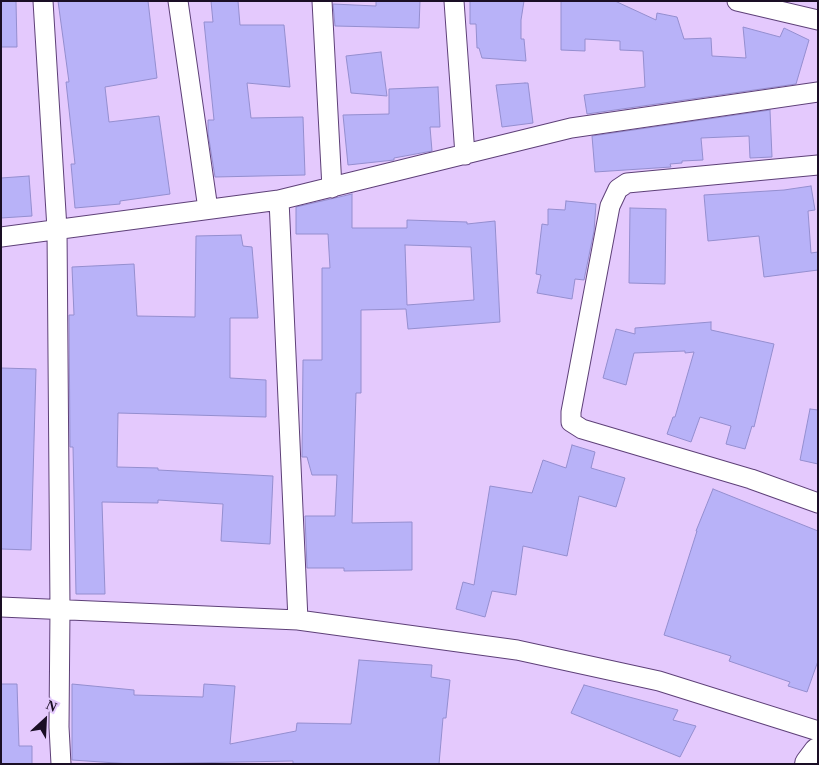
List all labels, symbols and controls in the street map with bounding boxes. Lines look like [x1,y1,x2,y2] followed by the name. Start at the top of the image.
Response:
[20,695,70,745] north arrow
[44,697,59,715] text: N

